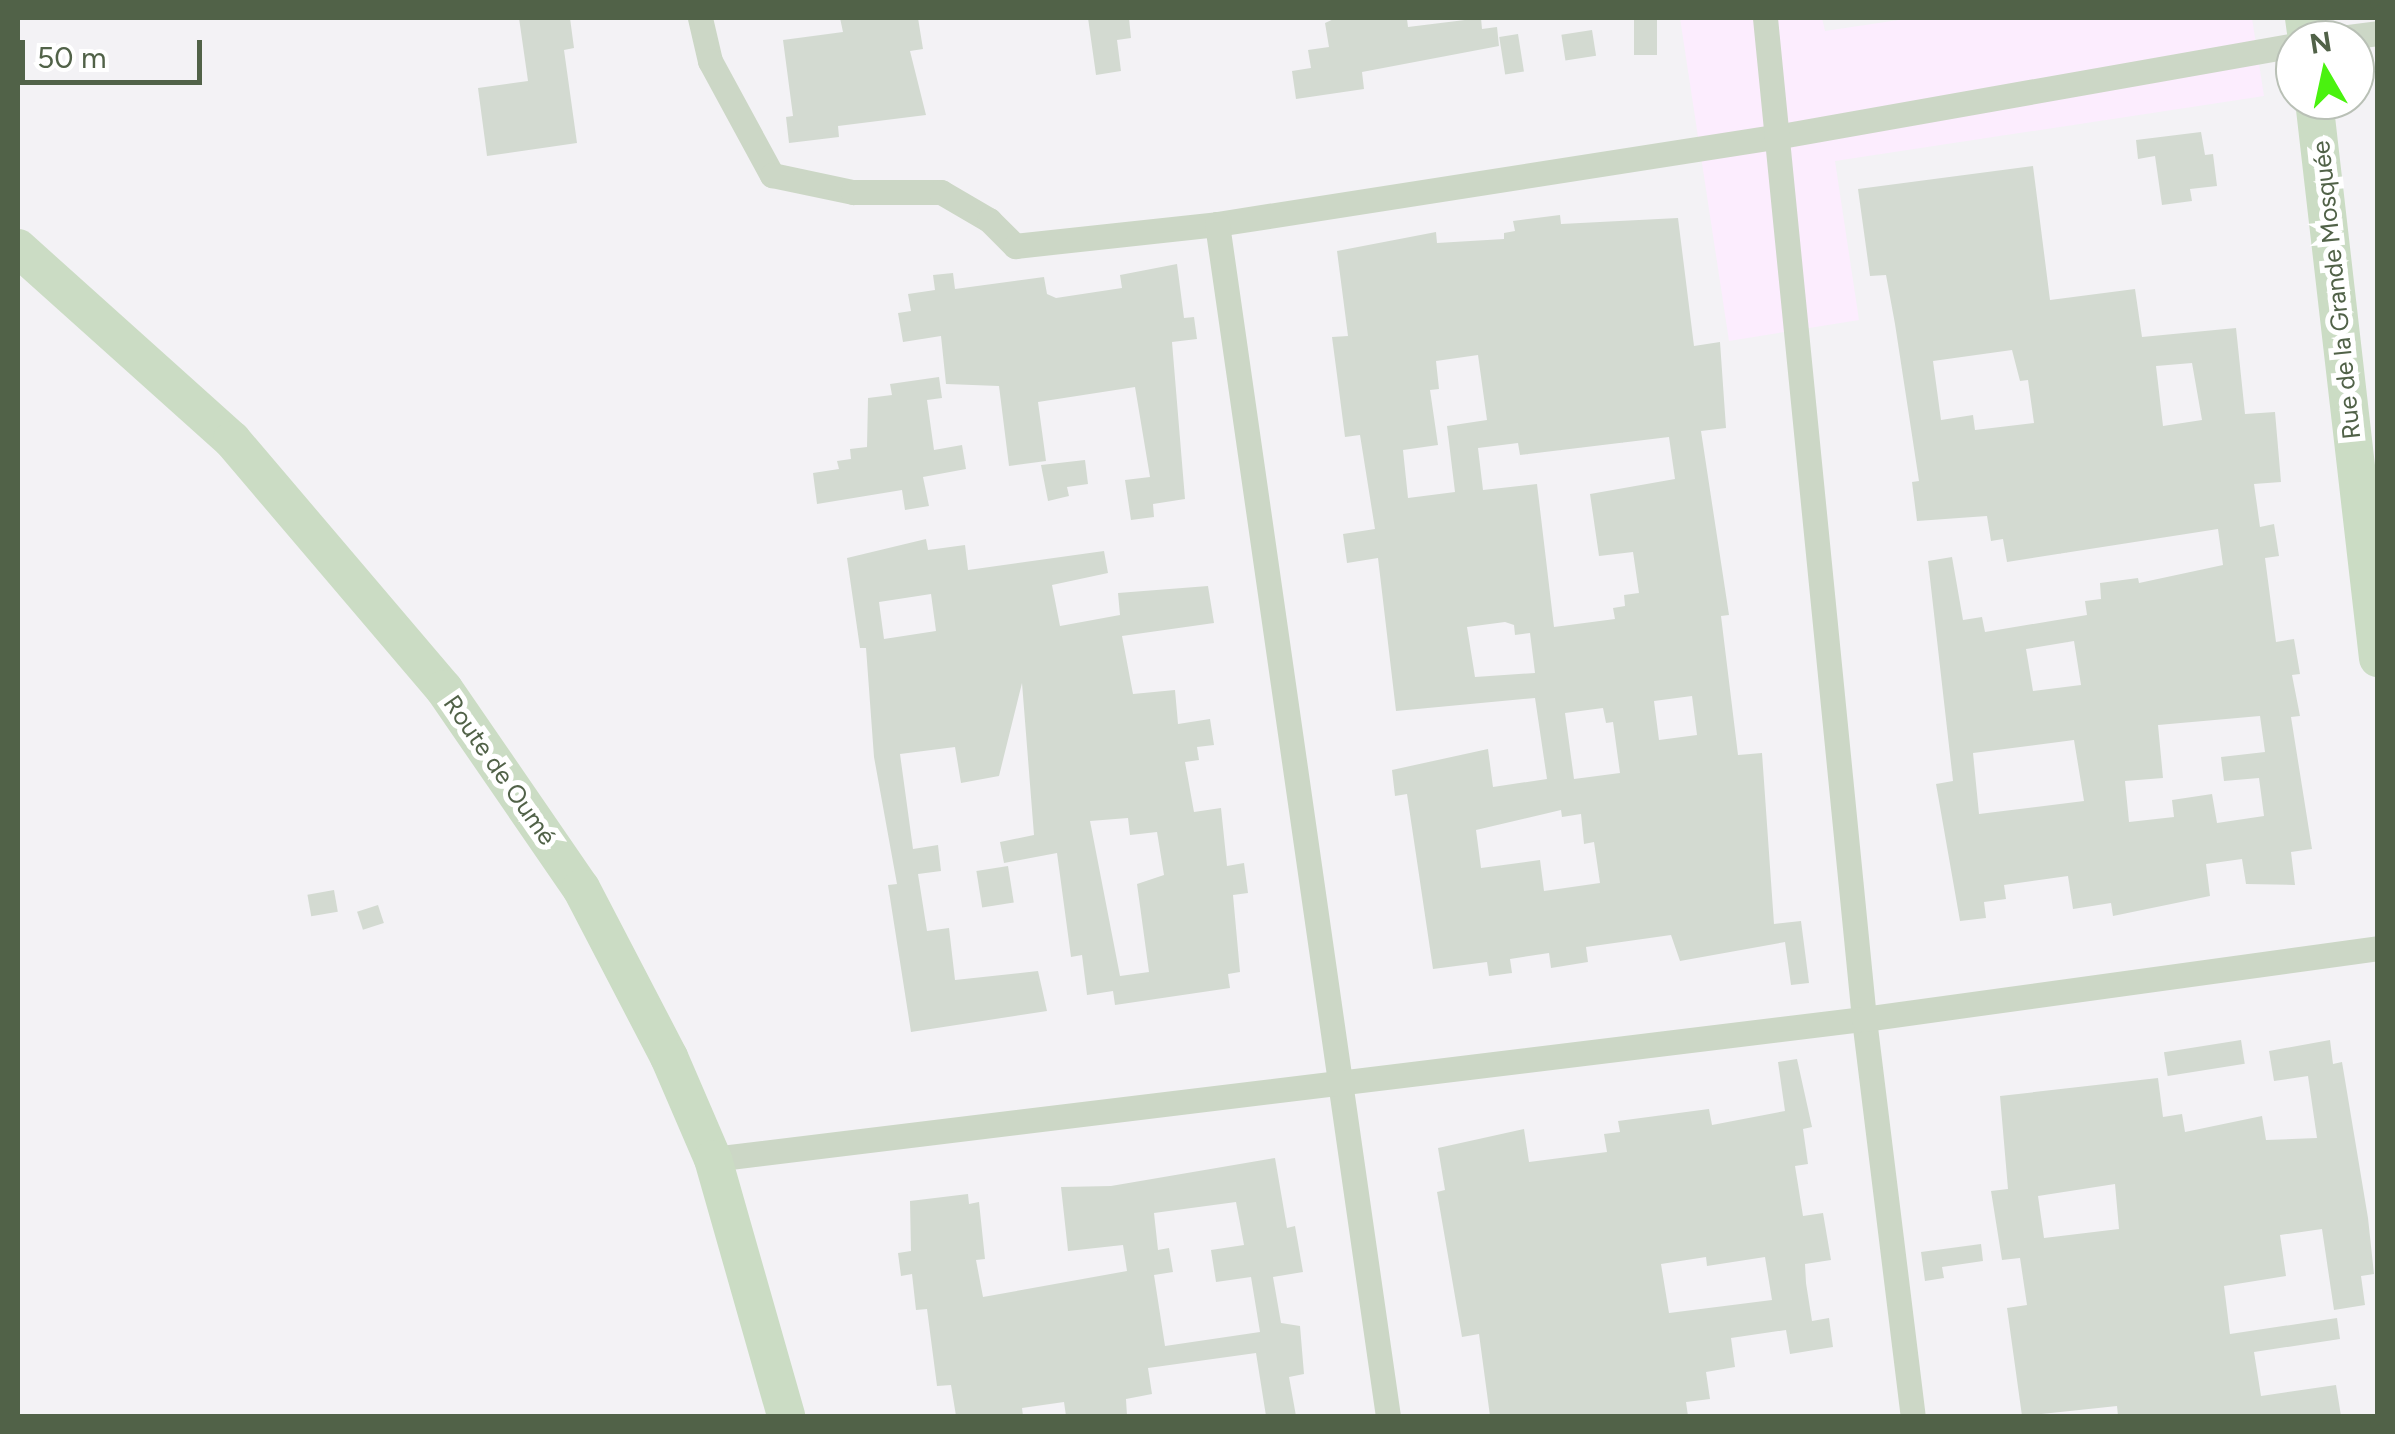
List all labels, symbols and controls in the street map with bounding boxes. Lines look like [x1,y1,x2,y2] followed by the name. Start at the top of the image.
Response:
[25,20,208,82] scale bar
[2275,20,2375,120] north arrow
[2307,24,2334,61] text: N
[37,39,106,76] text: 50 m
[2305,139,2367,441] street label: Rue de la Grande Mosquée
[437,689,563,851] street label: Route de Oumé

